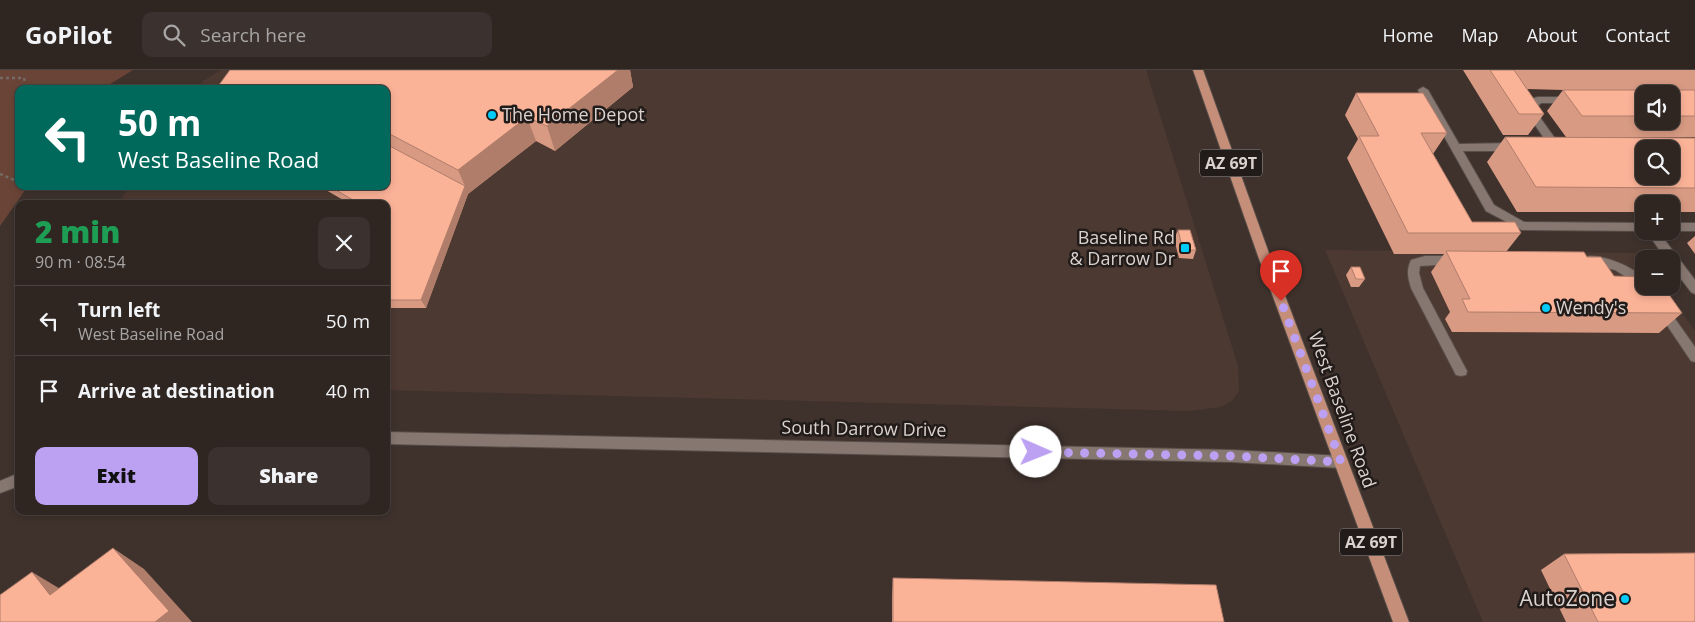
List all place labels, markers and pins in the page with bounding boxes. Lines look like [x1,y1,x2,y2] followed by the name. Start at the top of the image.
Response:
[502,102,645,126] place label: The Home Depot
[486,109,498,121] marker: The Home Depot
[1070,225,1176,270] place label: Baseline Rd & Darrow Dr
[1179,242,1191,254] marker: Baseline Rd & Darrow Dr
[1260,250,1302,301] pin
[1556,295,1626,319] place label: Wendy's
[1540,302,1552,314] marker: Wendy's
[1519,584,1615,612] place label: AutoZone
[1619,593,1631,605] marker: AutoZone

